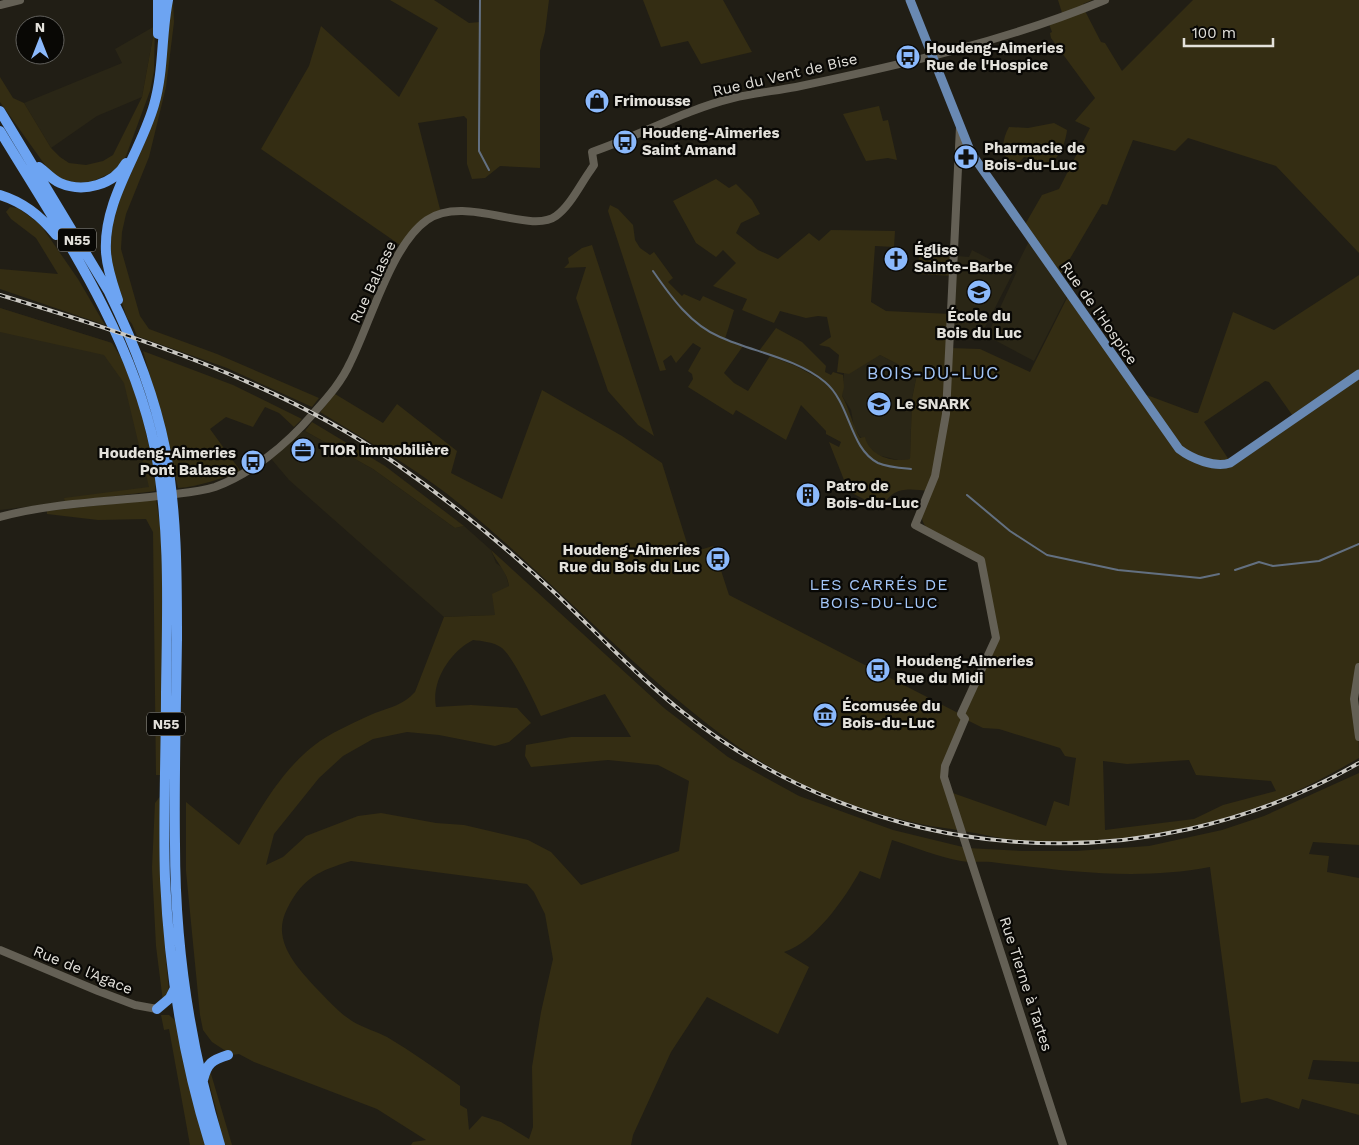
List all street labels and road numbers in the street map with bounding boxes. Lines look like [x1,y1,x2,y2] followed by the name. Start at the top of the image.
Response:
[711,50,859,100] street label: Rue du Vent de Bise
[58,228,96,252] road number: N55
[346,238,400,326] street label: Rue Balasse
[1057,258,1141,368] street label: Rue de l'Hospice
[147,712,185,736] road number: N55
[996,914,1056,1054] street label: Rue Tierne à Tartes
[31,942,135,998] street label: Rue de l'Agace

